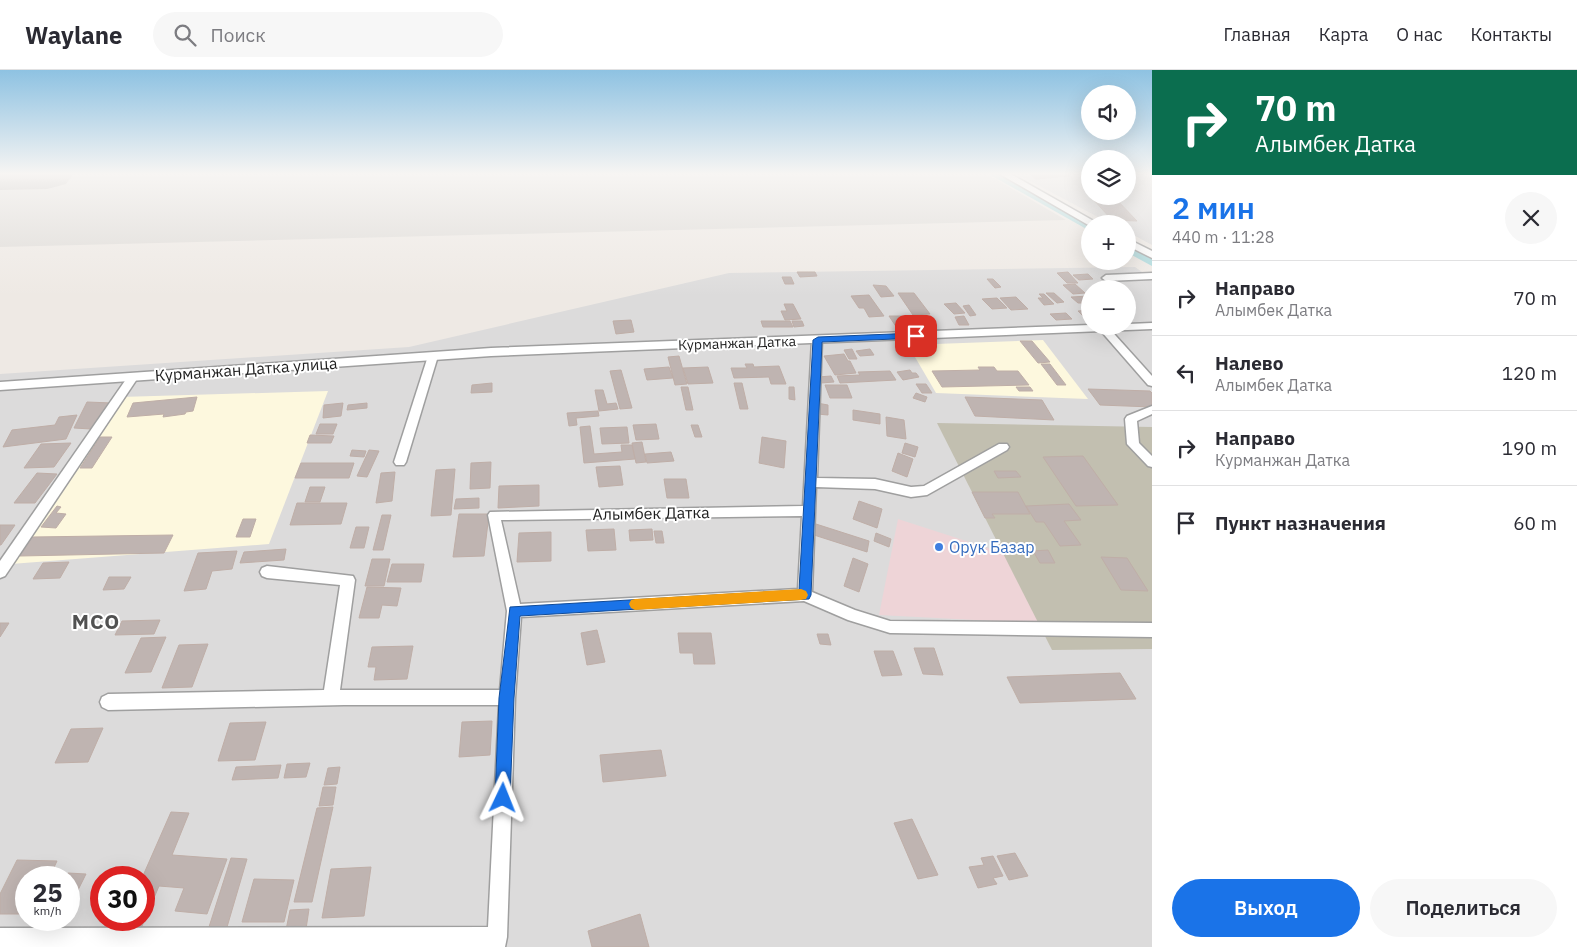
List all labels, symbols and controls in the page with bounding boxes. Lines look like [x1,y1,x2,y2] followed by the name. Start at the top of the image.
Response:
[153,12,503,57] search box
[25,19,123,51] text: Waylane
[171,21,199,49] icon: search
[211,23,266,47] text: Поиск
[1223,23,1291,46] text: Главная
[1319,23,1368,46] text: Карта
[1396,23,1443,46] text: О нас
[1471,23,1552,46] text: Контакты
[1081,85,1136,335] map controls
[1081,85,1136,140] button: sound
[1255,85,1337,131] text: 70 m
[1172,90,1237,155] icon: right
[1255,129,1416,158] text: Алымбек Датка
[1081,150,1136,205] button: layers
[1172,188,1255,227] text: 2 мин
[1505,192,1557,244] button: close
[1081,215,1136,270] button: +
[1172,227,1274,247] text: 440 m · 11:28
[1215,276,1295,300] text: Направо
[1081,280,1136,335] button: −
[1172,284,1200,312] icon: right
[1513,286,1557,310] text: 70 m
[1215,300,1332,320] text: Алымбек Датка
[895,315,937,357] pin
[902,322,930,350] icon: arrive
[678,332,797,354] street label: Курманжан Датка
[1215,351,1284,375] text: Налево
[154,353,338,385] street label: Курманжан Датка улица
[1172,359,1200,387] icon: left
[1502,361,1557,385] text: 120 m
[1215,375,1332,395] text: Алымбек Датка
[1215,426,1295,450] text: Направо
[1172,434,1200,462] icon: right
[1502,436,1557,460] text: 190 m
[1215,450,1350,470] text: Курманжан Датка
[592,502,710,524] street label: Алымбек Датка
[1172,509,1200,537] icon: arrive
[1215,511,1386,535] text: Пункт назначения
[1513,511,1557,535] text: 60 m
[949,537,1035,557] place label: Орук Базар
[933,541,945,553] marker: Орук Базар
[72,607,120,635] district label: МСО
[476,771,528,823] position arrow
[90,866,155,931] speed limit sign: 30
[32,876,63,909] text: 25
[1172,879,1360,937] button: Выход
[1370,879,1557,937] button: Поделиться
[33,903,62,918] text: km/h

